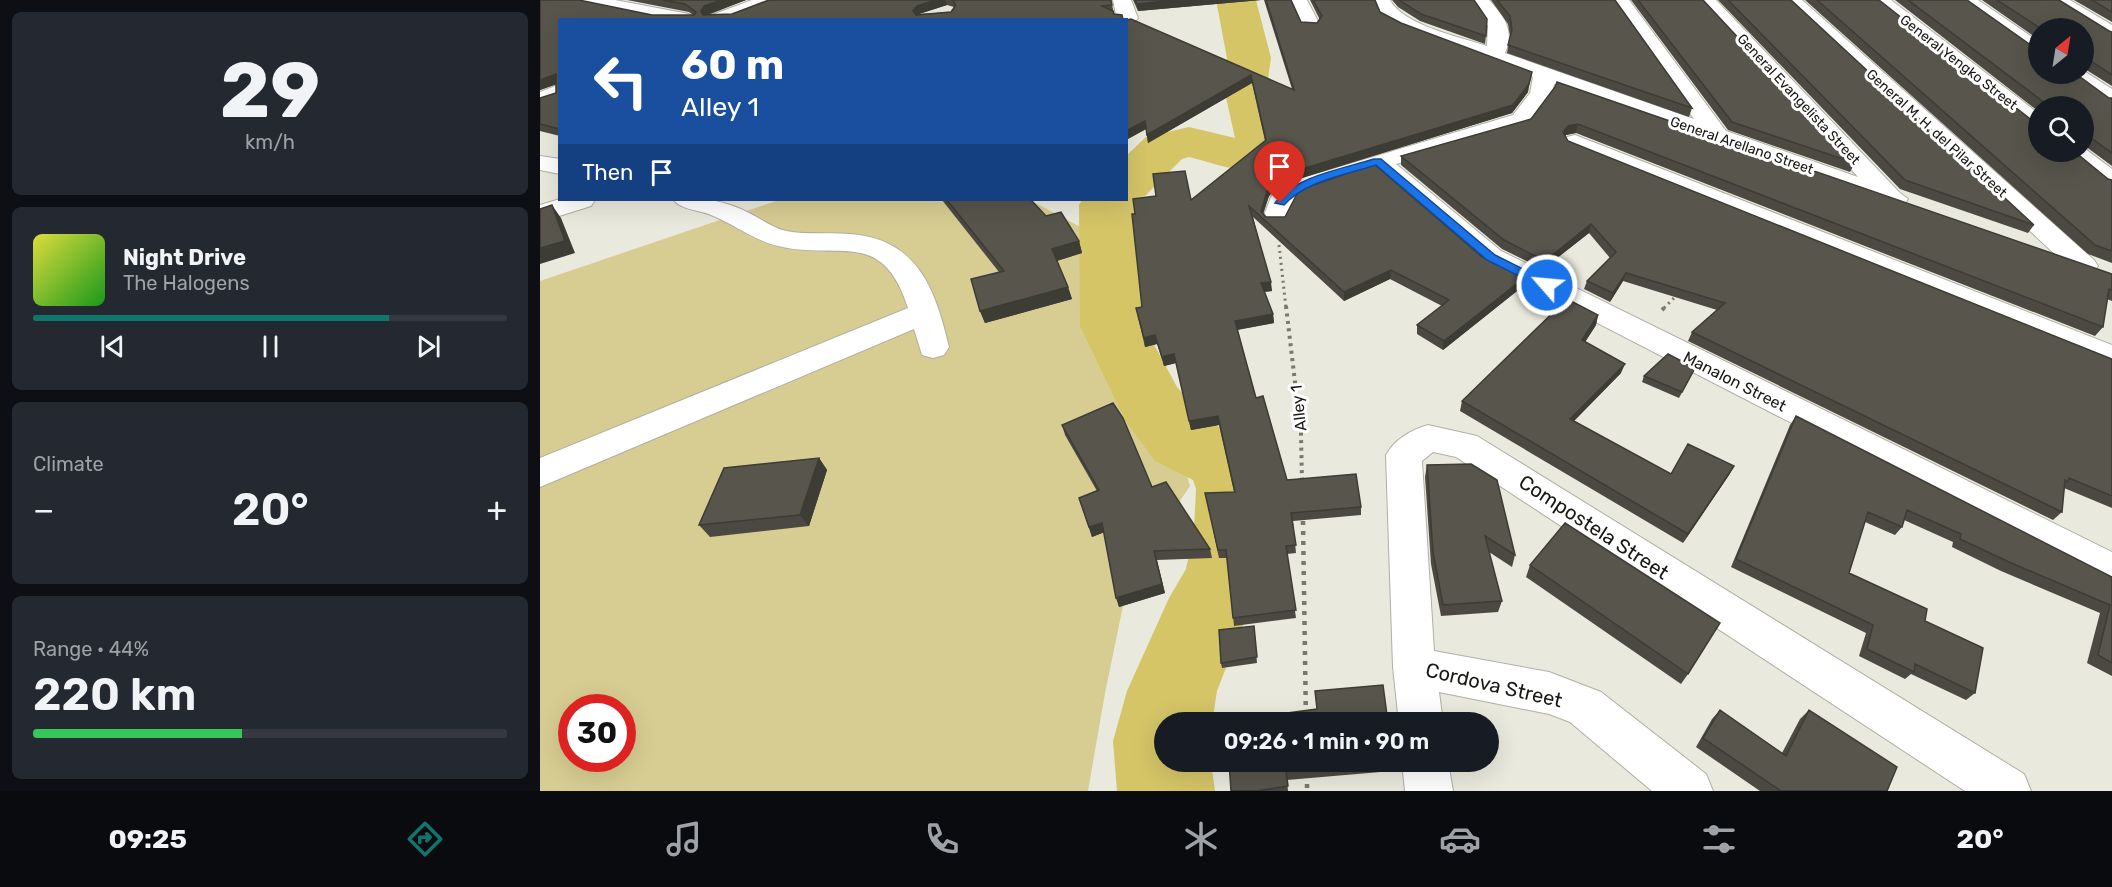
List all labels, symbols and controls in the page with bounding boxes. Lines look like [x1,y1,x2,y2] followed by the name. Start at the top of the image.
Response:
[1897,11,2021,114] street label: General Yengko Street
[2028,18,2094,84] north arrow
[2028,18,2094,162] map controls
[1734,30,1864,169] street label: General Evangelista Street
[681,40,784,90] text: 60 m
[582,42,660,120] icon: left
[220,44,320,137] text: 29
[1863,66,2011,201] street label: General M. H. del Pilar Street
[681,91,759,123] text: Alley 1
[2028,96,2094,162] button: search
[1668,113,1816,178] street label: General Arellano Street
[245,130,295,154] text: km/h
[1254,141,1305,203] pin
[1263,150,1296,183] icon: arrive
[645,156,678,189] icon: arrive
[582,159,633,186] text: Then
[123,244,246,271] text: Night Drive
[1515,253,1579,317] position arrow
[123,271,250,295] text: The Halogens
[96,330,129,363] icon: previous
[254,330,287,363] icon: pause
[412,330,445,363] icon: next
[1680,347,1789,416] street label: Manalon Street
[1287,384,1310,432] street label: Alley 1
[33,452,104,476] text: Climate
[1515,470,1674,584] street label: Compostela Street
[232,483,309,536] text: 20°
[33,490,54,529] text: −
[486,490,507,529] text: +
[33,637,149,661] text: Range · 44%
[1423,658,1565,712] street label: Cordova Street
[33,668,197,721] text: 220 km
[558,694,636,772] speed limit sign: 30
[1224,728,1429,755] text: 09:26 · 1 min · 90 m
[404,818,446,860] icon: directions
[663,818,705,860] icon: music
[921,818,963,860] icon: phone
[1180,818,1222,860] icon: climate
[1439,818,1481,860] icon: car
[1698,818,1740,860] icon: filters
[108,823,187,855] text: 09:25
[1957,823,2004,855] text: 20°

